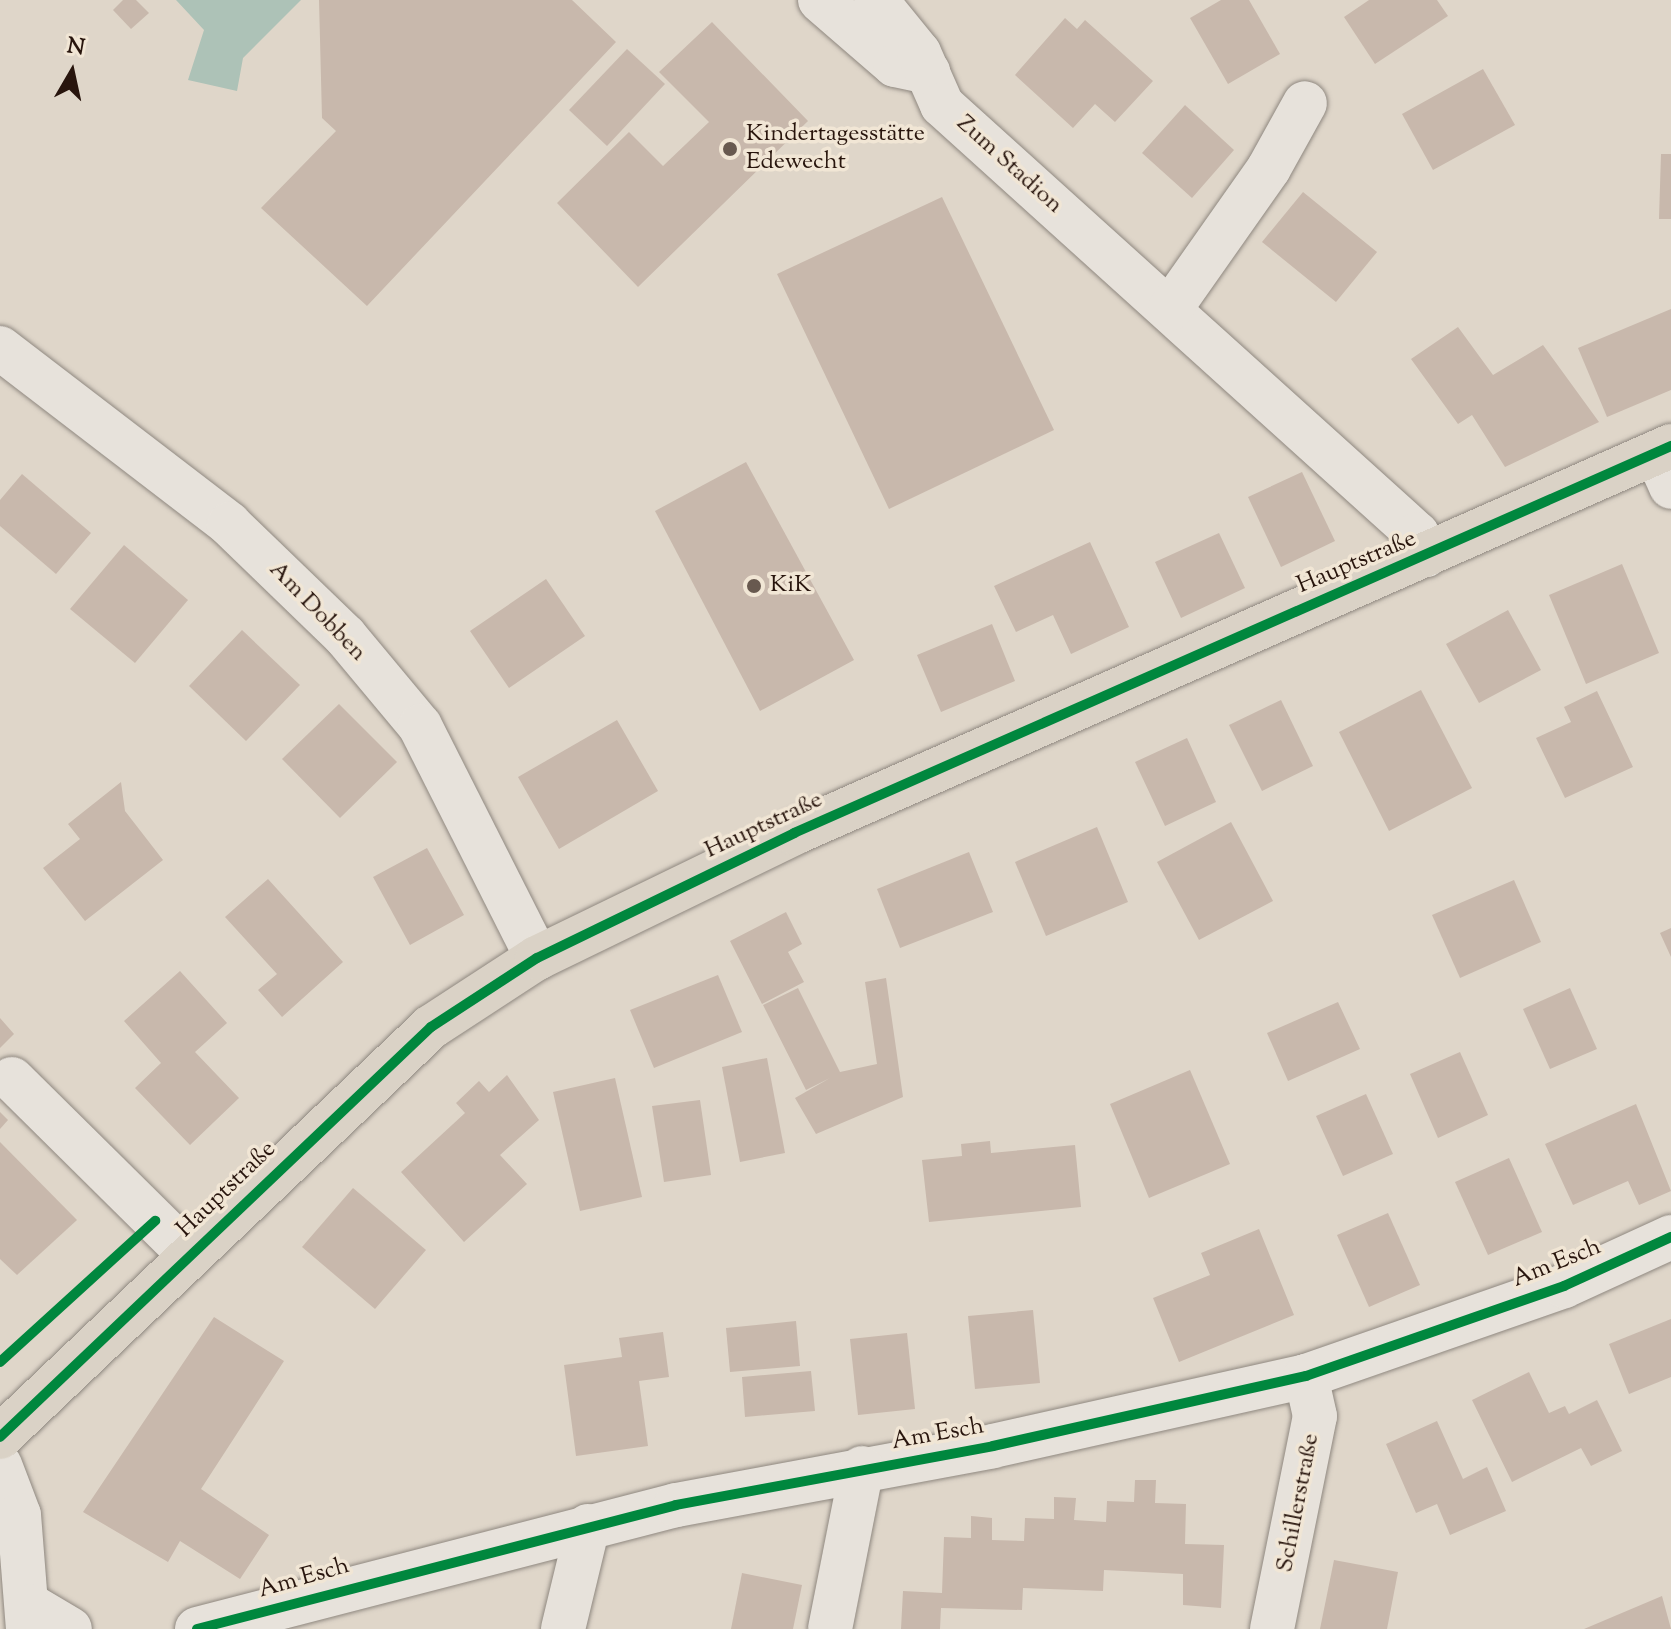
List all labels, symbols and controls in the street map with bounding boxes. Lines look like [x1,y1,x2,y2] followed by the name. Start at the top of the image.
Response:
[65,31,87,65] text: N
[32,32,112,112] north arrow
[950,110,1068,220] street label: Zum Stadion
[746,121,925,177] place label: Kindertagesstätte Edewecht
[721,140,739,158] marker: Kindertagesstätte Edewecht
[1293,525,1421,601] street label: Hauptstraße
[262,556,372,668] street label: Am Dobben
[770,572,812,600] place label: KiK
[745,577,763,595] marker: KiK
[701,786,827,866] street label: Hauptstraße
[172,1136,282,1244] street label: Hauptstraße
[1508,1233,1606,1295] street label: Am Esch
[890,1413,986,1457] street label: Am Esch
[1271,1431,1327,1575] street label: Schillerstraße
[255,1552,353,1606] street label: Am Esch

